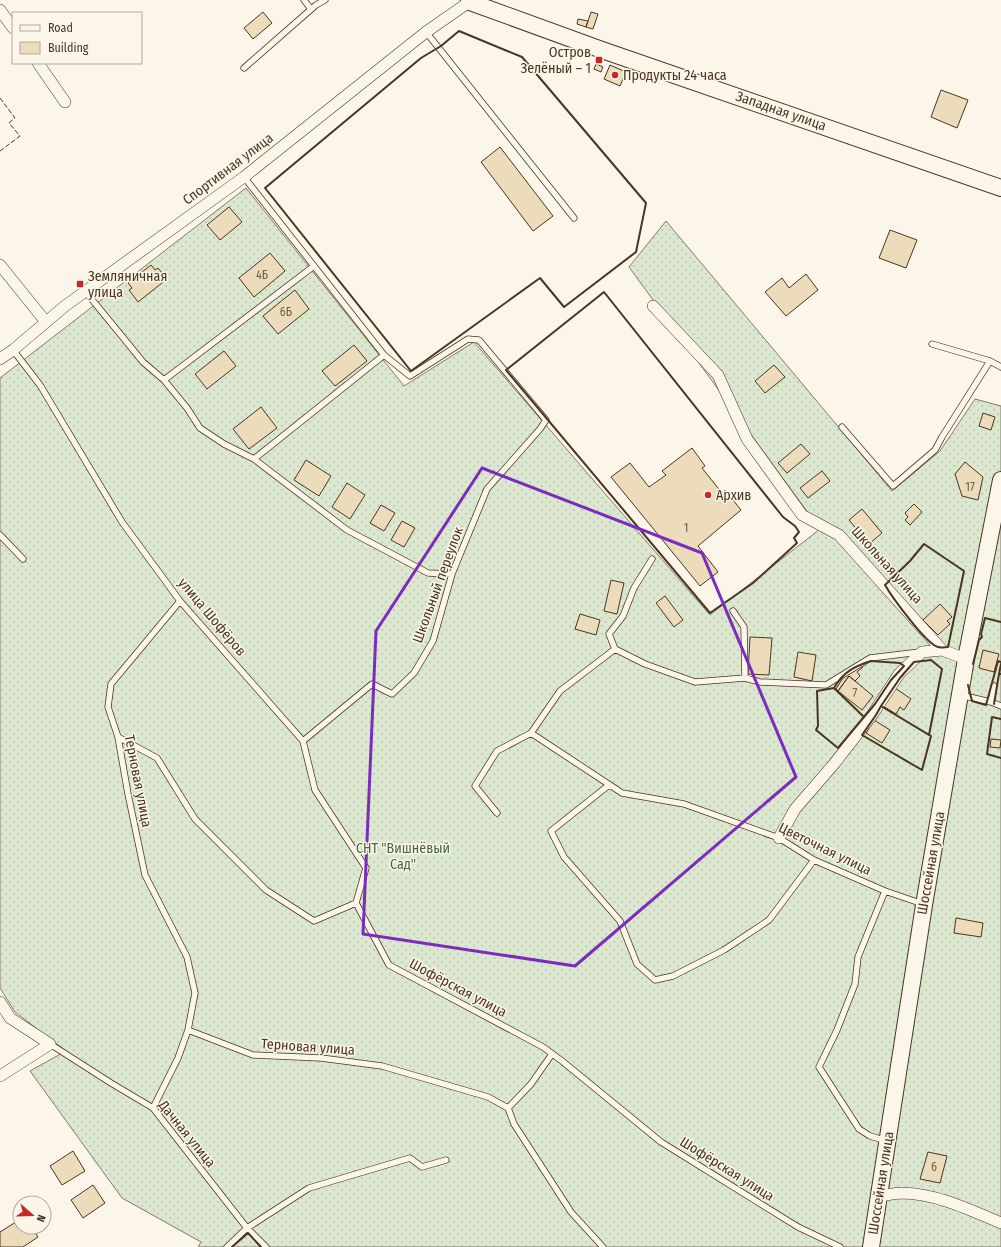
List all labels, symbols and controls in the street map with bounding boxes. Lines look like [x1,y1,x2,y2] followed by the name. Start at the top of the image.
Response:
[12,12,142,64] legend
[48,21,73,35] text: Road
[48,41,89,55] text: Building
[520,44,591,77] place label: Остров Зелёный – 1
[594,55,604,65] marker: Остров Зелёный – 1
[623,67,727,84] place label: Продукты 24 часа
[610,70,620,80] marker: Продукты 24 часа
[734,88,829,134] street label: Западная улица
[179,129,277,208] street label: Спортивная улица
[88,268,167,301] place label: Земляничная улица
[256,268,268,282] house number: 4Б
[75,279,85,289] marker: Земляничная улица
[280,305,292,319] house number: 6Б
[965,480,975,494] house number: 17
[716,487,751,504] place label: Архив
[703,490,713,500] marker: Архив
[684,521,688,535] house number: 1
[848,523,926,607] street label: Школьная улица
[409,524,467,645] street label: Школьный переулок
[175,575,249,659] street label: улица Шофёров
[853,686,858,700] house number: 7
[121,733,155,829] street label: Терновая улица
[914,810,948,916] street label: Шоссейная улица
[776,819,874,879] street label: Цветочная улица
[356,840,450,873] park label: СНТ "Вишнёвый Сад"
[406,955,510,1021] street label: Шофёрская улица
[261,1035,356,1059] street label: Терновая улица
[154,1096,219,1171] street label: Дачная улица
[864,1130,898,1236] street label: Шоссейная улица
[677,1133,777,1205] street label: Шофёрская улица
[931,1160,937,1174] house number: 6
[12,1195,52,1235] north arrow
[34,1213,48,1224] text: N

